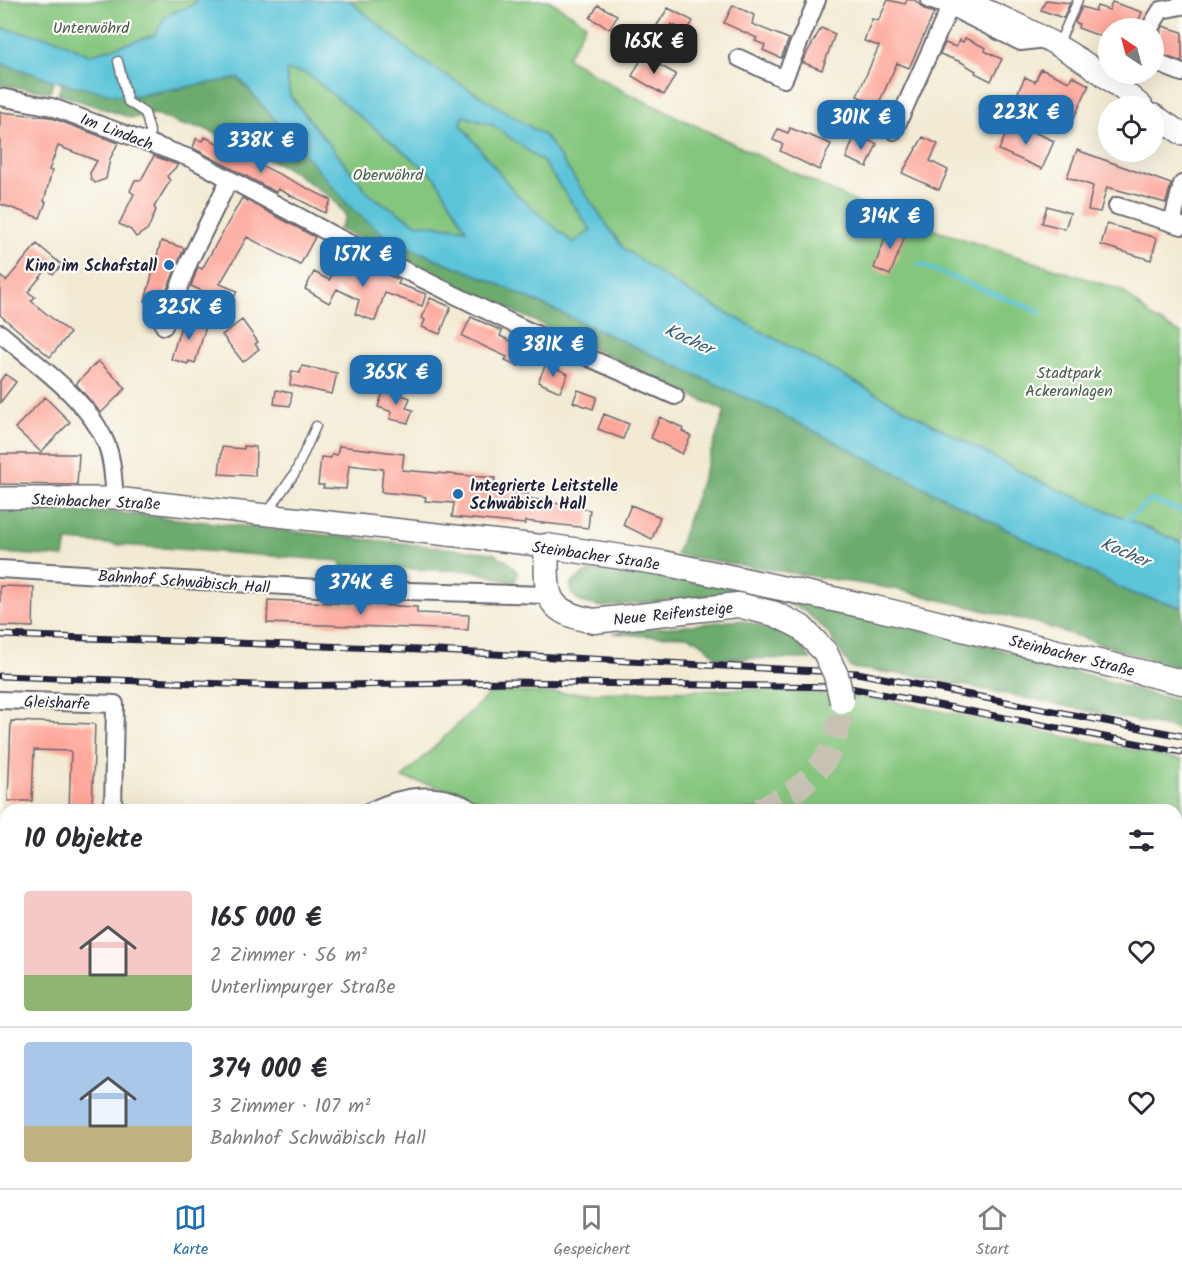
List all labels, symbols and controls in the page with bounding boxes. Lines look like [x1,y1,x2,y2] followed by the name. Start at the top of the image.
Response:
[53,16,130,41] park label: Unterwöhrd
[1098,18,1164,84] north arrow
[1098,18,1164,162] map controls
[605,24,703,75] pin: 165K €
[624,27,684,59] text: 165K €
[977,95,1075,146] pin: 223K €
[1098,96,1164,162] button: locate
[993,98,1059,130] text: 223K €
[812,100,910,151] pin: 301K €
[831,103,891,135] text: 301K €
[76,107,157,158] street label: Im Lindach
[212,123,310,174] pin: 338K €
[228,126,294,158] text: 338K €
[353,163,424,188] park label: Oberwöhrd
[841,199,939,250] pin: 314K €
[860,202,920,234] text: 314K €
[314,237,412,288] pin: 157K €
[334,240,392,272] text: 157K €
[25,254,158,279] place label: Kino im Schafstall
[162,258,176,272] marker: Kino im Schafstall
[140,290,238,341] pin: 325K €
[156,293,222,325] text: 325K €
[659,317,721,366] water label: Kocher
[504,327,602,378] pin: 381K €
[522,330,584,362] text: 381K €
[347,355,445,406] pin: 365K €
[364,358,428,390] text: 365K €
[1025,361,1113,404] park label: Stadtpark Ackeranlagen
[470,474,618,517] place label: Integrierte Leitstelle Schwäbisch Hall
[451,487,465,501] marker: Integrierte Leitstelle Schwäbisch Hall
[31,488,161,517] street label: Steinbacher Straße
[1095,530,1157,579] water label: Kocher
[530,535,661,578] street label: Steinbacher Straße
[97,564,271,601] street label: Bahnhof Schwäbisch Hall
[312,565,410,616] pin: 374K €
[329,568,393,600] text: 374K €
[612,596,734,633] street label: Neue Reifensteige
[1006,629,1137,684] street label: Steinbacher Straße
[23,690,90,717] street label: Gleisharfe
[24,819,143,861] text: 10 Objekte
[1125,824,1158,857] icon: filters
[210,898,322,940] text: 165 000 €
[72,915,144,987] icon: home
[1125,935,1158,968] icon: heart
[210,940,367,972] text: 2 Zimmer · 56 m²
[210,972,396,1004] text: Unterlimpurger Straße
[210,1049,327,1091] text: 374 000 €
[72,1066,144,1138] icon: home
[1125,1086,1158,1119] icon: heart
[210,1091,370,1123] text: 3 Zimmer · 107 m²
[210,1123,426,1155] text: Bahnhof Schwäbisch Hall
[173,1201,208,1262] tab: Karte
[554,1201,630,1262] tab: Gespeichert
[976,1201,1009,1262] tab: Start

